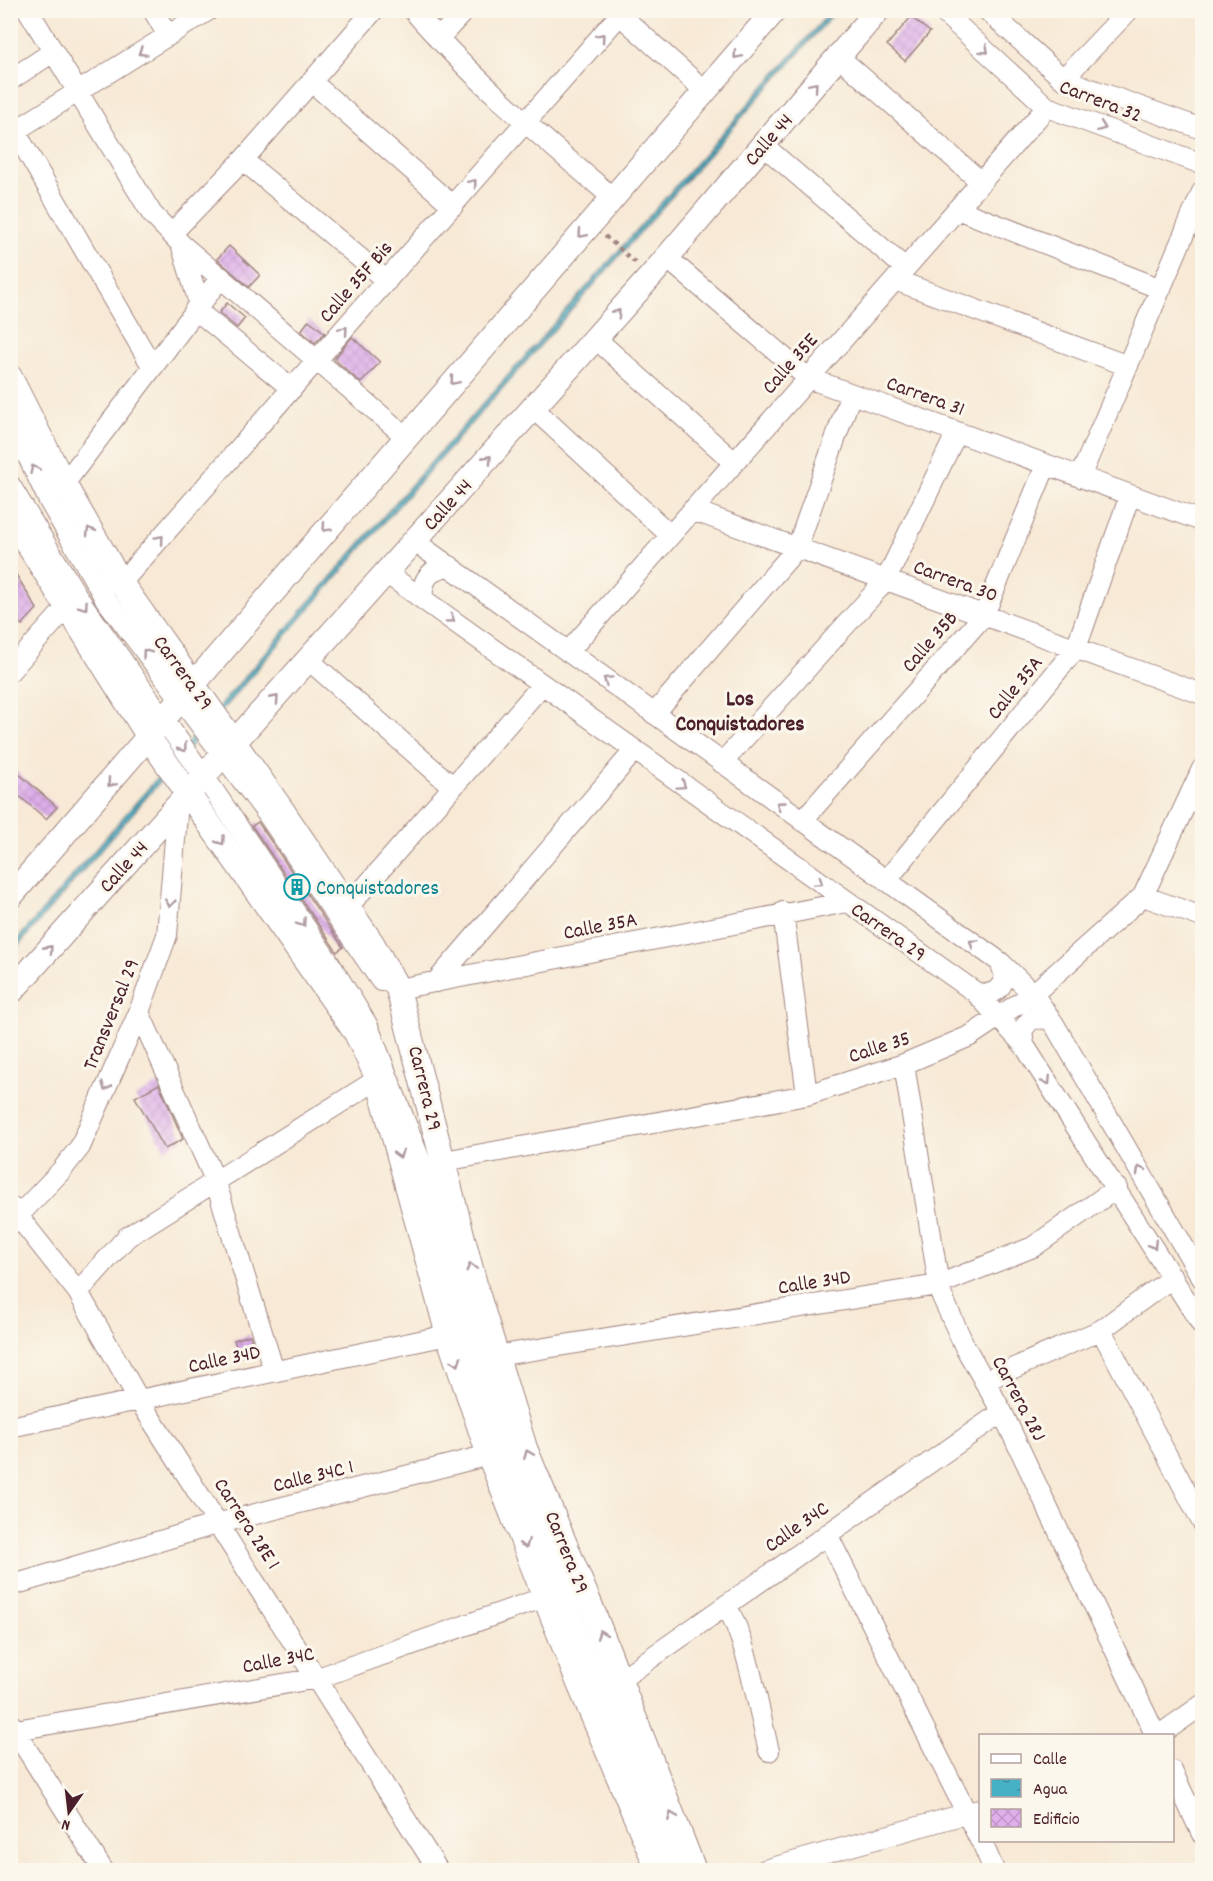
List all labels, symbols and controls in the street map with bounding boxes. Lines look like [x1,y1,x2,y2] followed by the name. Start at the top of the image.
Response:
[594,33,605,44] one-way arrow
[978,43,988,54] one-way arrow
[138,45,148,57] one-way arrow
[733,48,744,59] one-way arrow
[1054,73,1145,132] street label: Carrera 32
[806,82,817,93] one-way arrow
[739,108,802,174] street label: Calle 44
[1096,120,1107,132] one-way arrow
[465,179,476,190] one-way arrow
[578,227,589,238] one-way arrow
[313,235,401,331] street label: Calle 35F Bis
[610,310,621,321] one-way arrow
[337,326,348,337] one-way arrow
[756,327,827,402] street label: Calle 35E
[882,370,968,426] street label: Carrera 31
[450,374,461,385] one-way arrow
[481,455,492,466] one-way arrow
[29,464,41,475] one-way arrow
[417,473,481,539] street label: Calle 44
[322,521,333,532] one-way arrow
[86,527,98,538] one-way arrow
[153,535,164,546] one-way arrow
[908,554,1002,612] street label: Carrera 30
[77,600,88,611] one-way arrow
[896,605,967,680] street label: Calle 35B
[444,612,455,623] one-way arrow
[144,630,219,717] street label: Carrera 29
[142,648,153,659] one-way arrow
[981,650,1052,727] street label: Calle 35A
[602,676,613,687] one-way arrow
[675,685,805,741] district label: Los Conquistadores
[268,695,279,706] one-way arrow
[176,742,187,753] one-way arrow
[107,776,118,786] one-way arrow
[675,778,686,789] one-way arrow
[776,801,787,812] one-way arrow
[93,835,157,901] street label: Calle 44
[214,835,225,846] one-way arrow
[282,872,312,902] building icon: Conquistadores
[316,875,439,905] place label: Conquistadores
[812,875,823,886] one-way arrow
[843,896,931,970] street label: Carrera 29
[164,899,177,908] one-way arrow
[561,906,640,950] street label: Calle 35A
[295,917,306,928] one-way arrow
[968,939,979,950] one-way arrow
[42,945,53,956] one-way arrow
[77,955,149,1075] street label: Transversal 29
[845,1025,915,1073] street label: Calle 35
[398,1043,448,1134] street label: Carrera 29
[1040,1075,1052,1085] one-way arrow
[102,1080,114,1091] one-way arrow
[392,1148,404,1158] one-way arrow
[1136,1166,1147,1176] one-way arrow
[1145,1239,1157,1249] one-way arrow
[465,1263,478,1273] one-way arrow
[776,1263,853,1305] street label: Calle 34D
[186,1339,264,1383] street label: Calle 34D
[982,1351,1052,1447] street label: Carrera 28J
[450,1356,462,1367] one-way arrow
[523,1449,535,1460] one-way arrow
[270,1453,357,1502] street label: Calle 34C 1
[205,1473,286,1576] street label: Carrera 28E 1
[759,1495,836,1562] street label: Calle 34C
[535,1507,595,1599] street label: Carrera 29
[517,1539,530,1549] one-way arrow
[596,1630,609,1640] one-way arrow
[240,1640,317,1684] street label: Calle 34C
[979,1734,1174,1842] legend
[1033,1748,1067,1773] text: Calle
[1033,1778,1067,1803] text: Agua
[39,1782,99,1842] north arrow
[1033,1808,1080,1833] text: Edificio
[667,1811,679,1822] one-way arrow
[59,1812,73,1836] text: N

